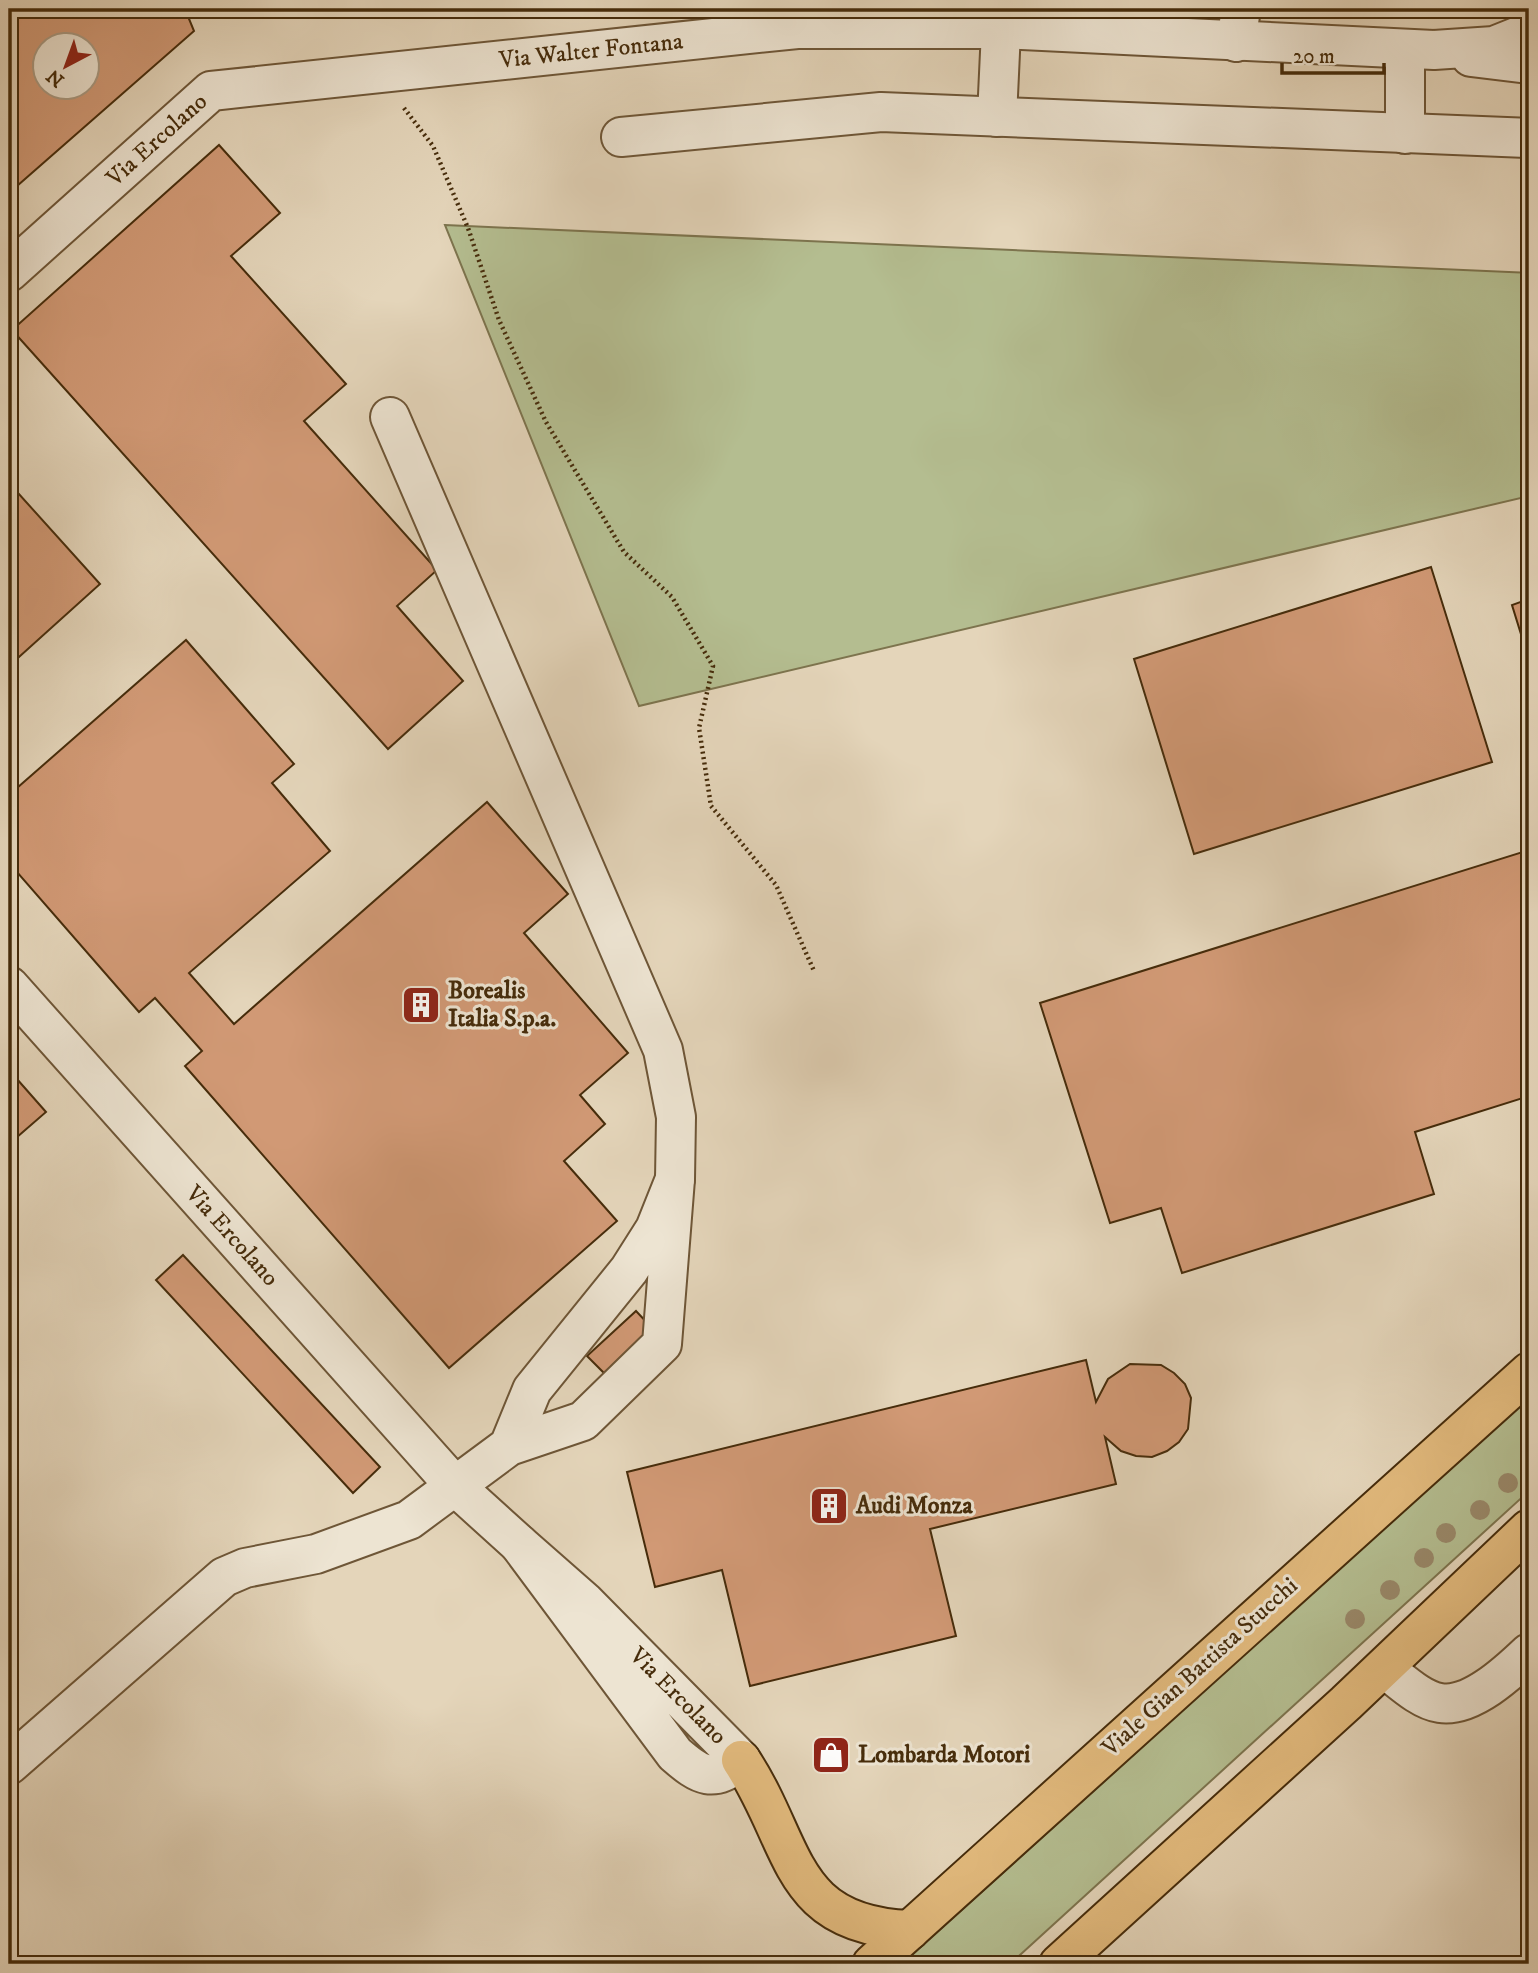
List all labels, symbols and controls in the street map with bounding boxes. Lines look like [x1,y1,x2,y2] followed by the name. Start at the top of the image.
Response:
[497,26,685,76] street label: Via Walter Fontana
[32,32,102,102] north arrow
[1282,32,1384,76] scale bar
[1293,44,1335,70] text: 20 m
[42,64,69,91] text: N
[99,87,214,194] street label: Via Ercolano
[448,976,556,1034] place label: Borealis Italia S.p.a.
[400,984,442,1026] building icon: Borealis Italia S.p.a.
[178,1178,285,1293] street label: Via Ercolano
[808,1485,850,1527] building icon: Audi Monza
[855,1491,973,1521] place label: Audi Monza
[1095,1571,1304,1764] street label: Viale Gian Battista Stucchi
[622,1640,733,1751] street label: Via Ercolano
[810,1734,852,1776] shop icon: Lombarda Motori
[858,1740,1030,1770] place label: Lombarda Motori

